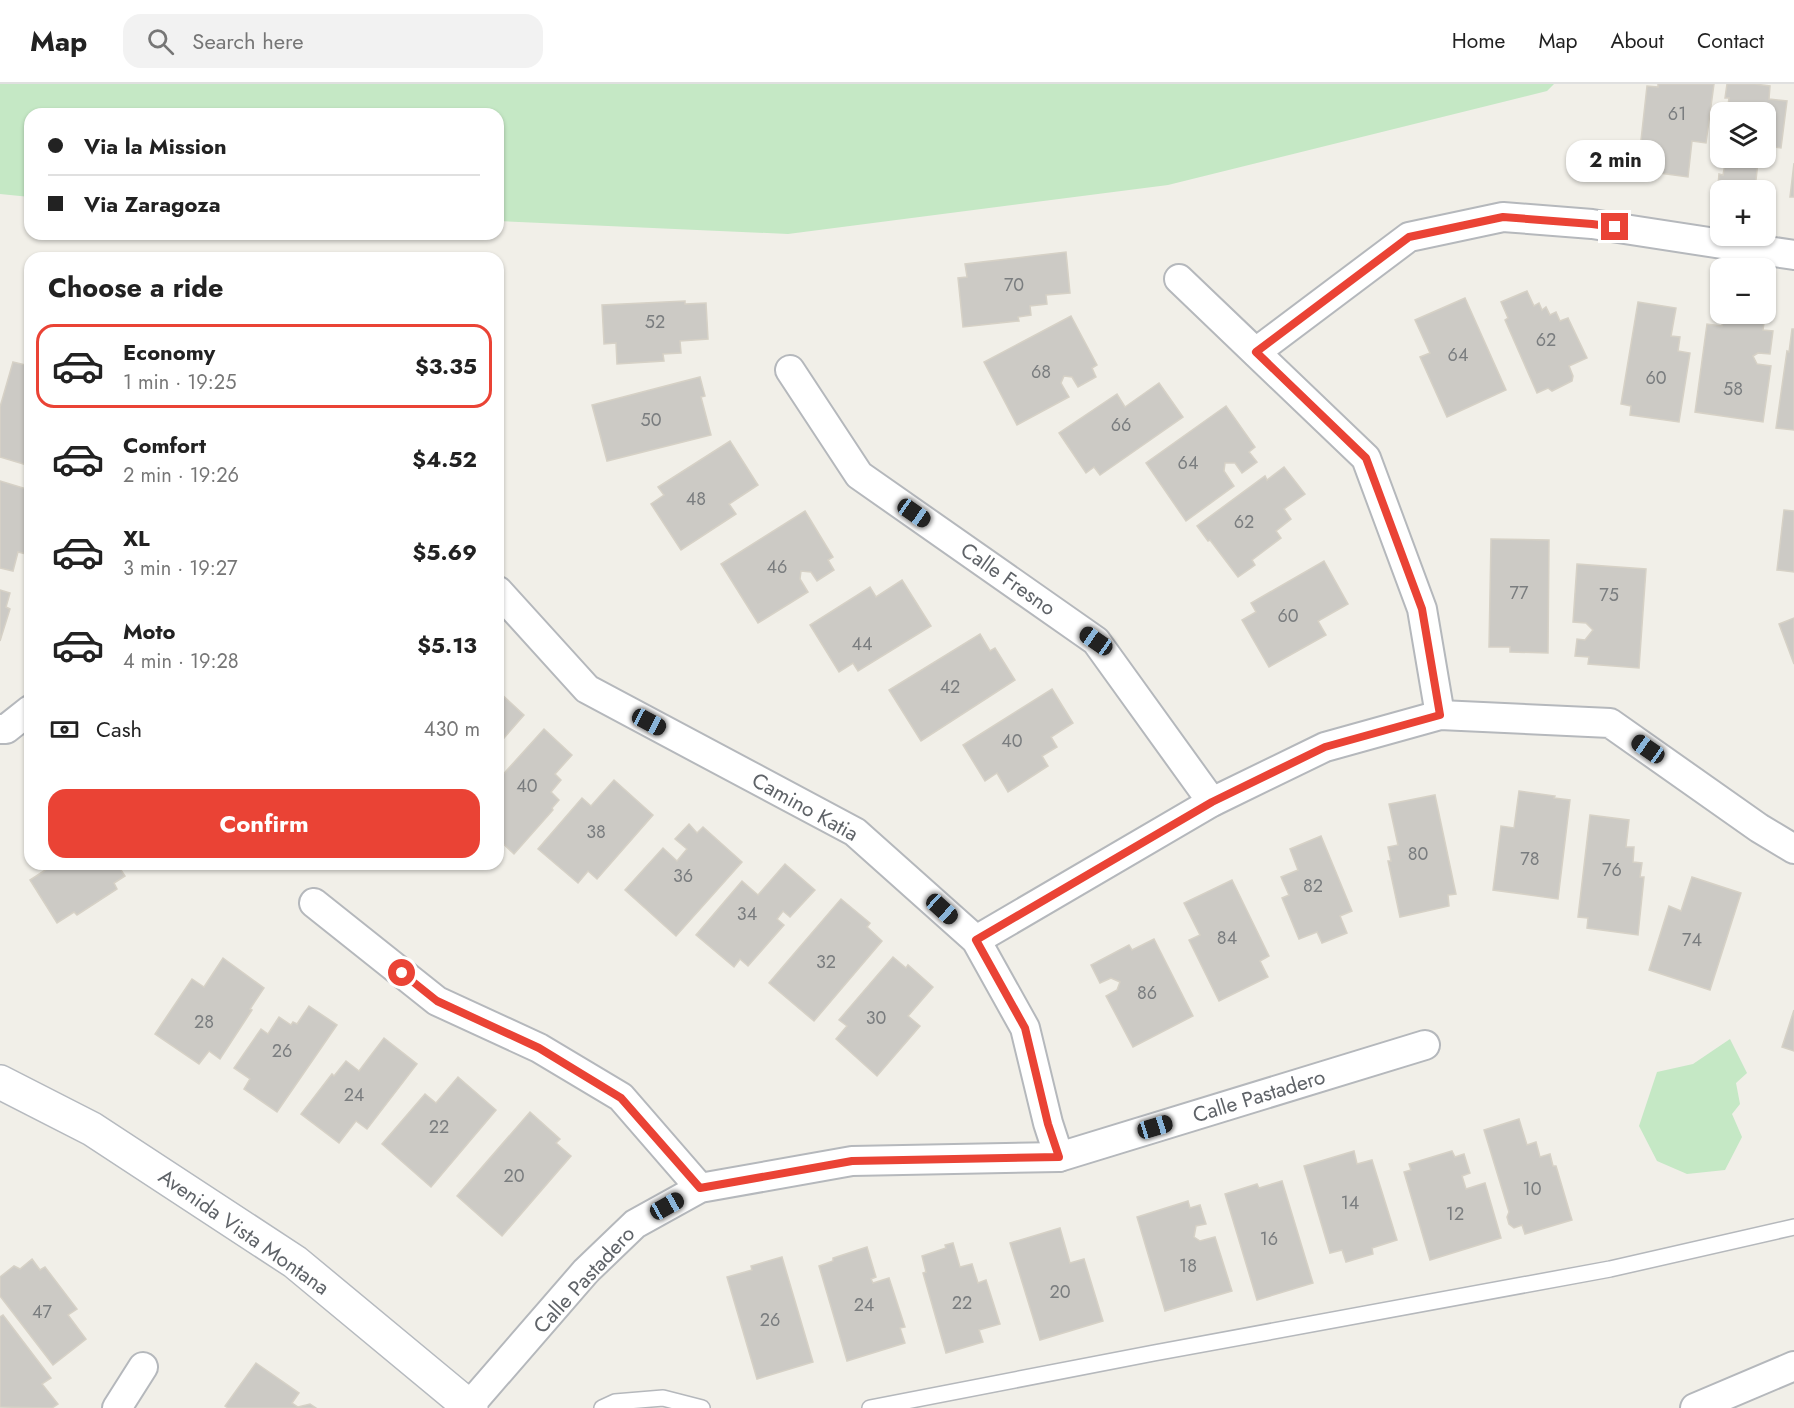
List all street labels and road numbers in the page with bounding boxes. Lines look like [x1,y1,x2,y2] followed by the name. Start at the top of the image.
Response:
[954,535,1062,623] street label: Calle Fresno
[746,765,864,849] street label: Camino Katia
[1189,1062,1329,1130] street label: Calle Pastadero
[152,1162,336,1302] street label: Avenida Vista Montana
[526,1220,642,1340] street label: Calle Pastadero

